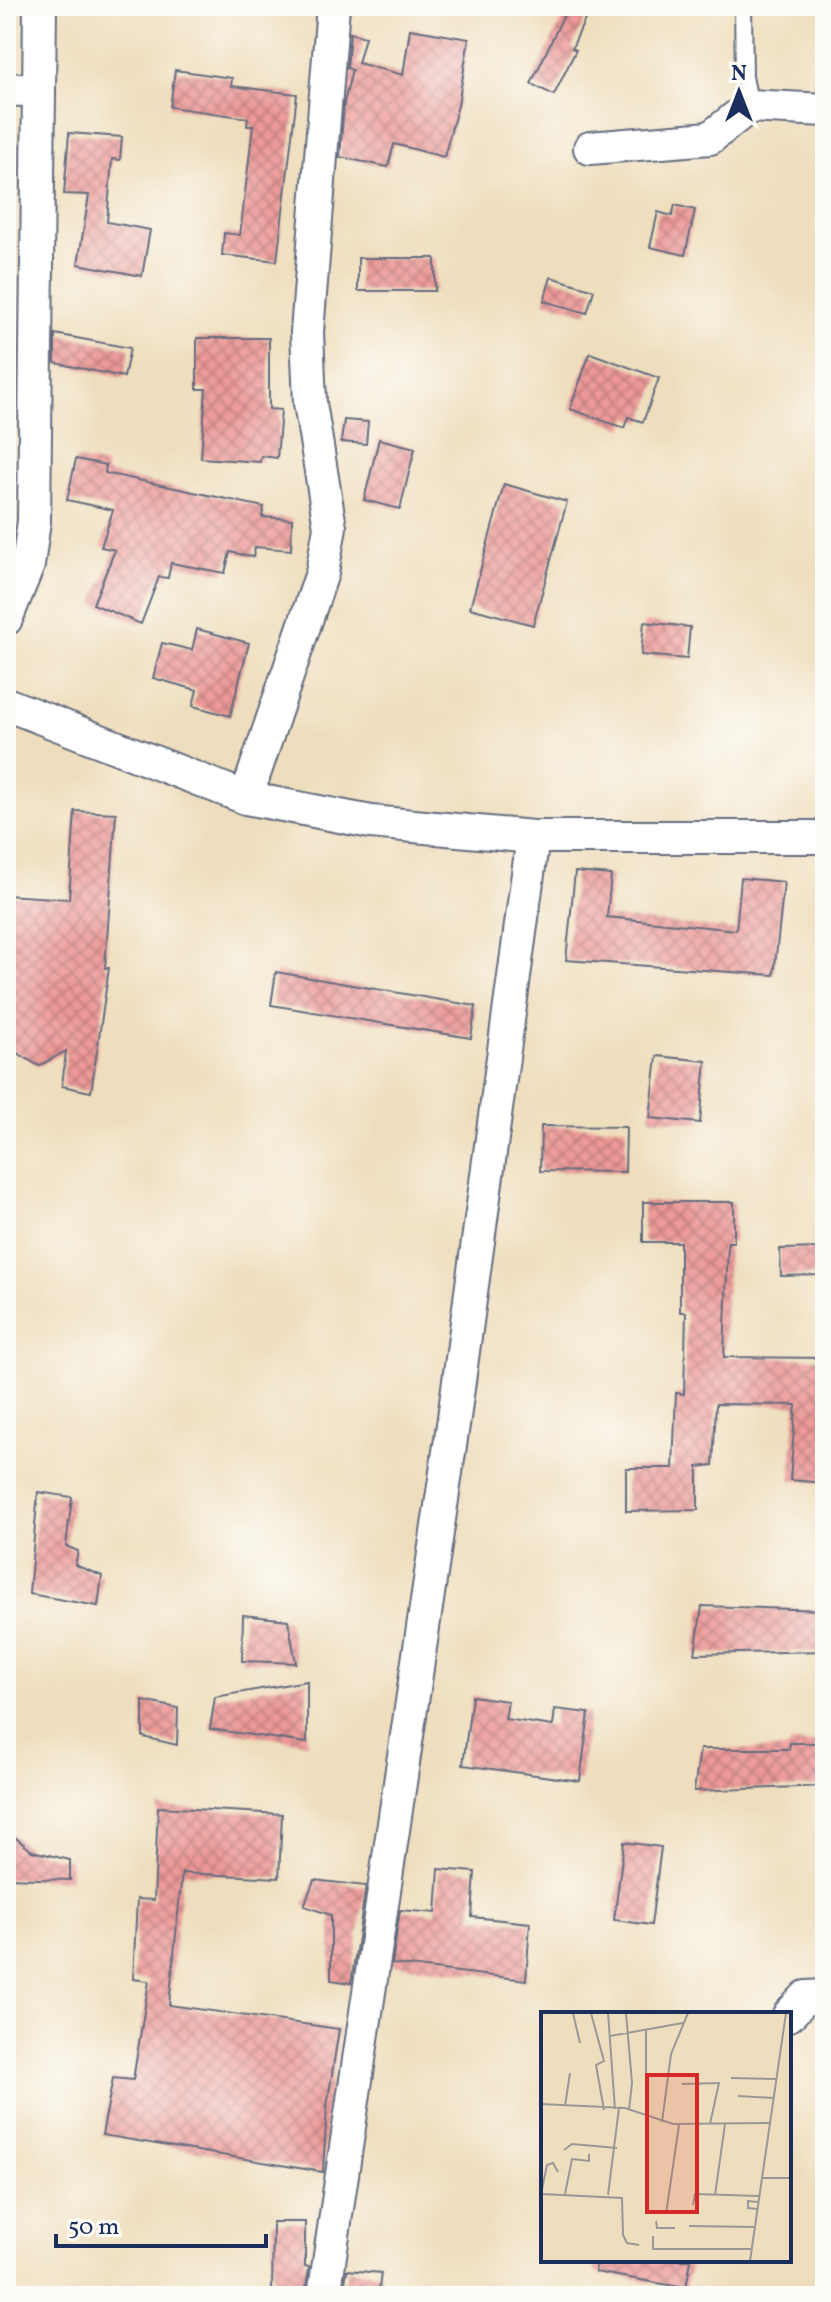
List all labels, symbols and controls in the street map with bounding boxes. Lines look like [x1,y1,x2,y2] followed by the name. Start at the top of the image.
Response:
[699,52,779,132] north arrow
[731,59,747,90] text: N
[541,2012,791,2262] inset map
[56,2198,266,2248] scale bar
[68,2211,120,2245] text: 50 m

